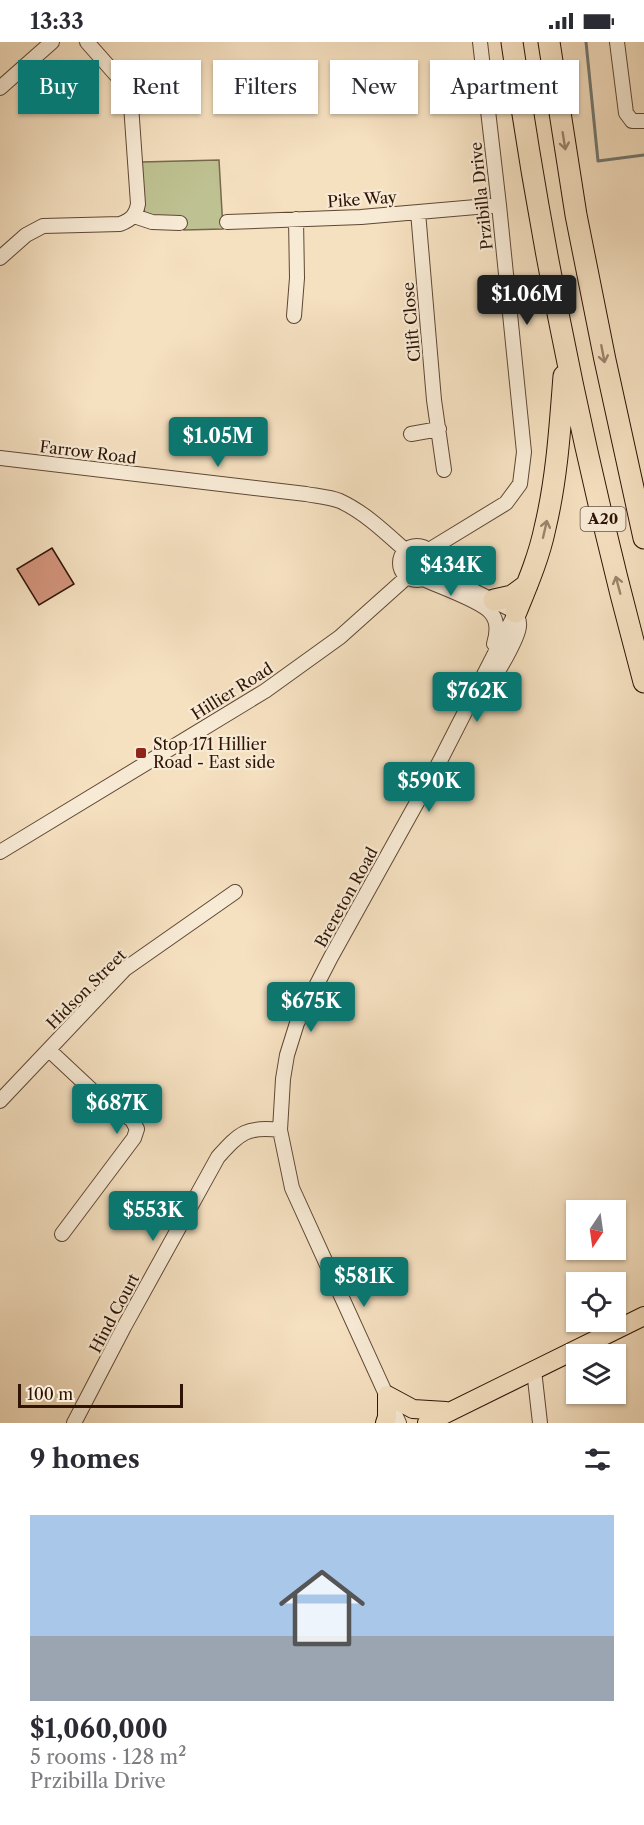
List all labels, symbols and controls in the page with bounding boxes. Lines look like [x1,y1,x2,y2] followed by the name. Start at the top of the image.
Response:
[30,8,84,35] text: 13:33
[18,60,99,114] chip: Buy
[111,60,201,114] chip: Rent
[213,60,318,114] chip: Filters
[330,60,418,114] chip: New
[430,60,579,114] chip: Apartment
[559,131,570,151] one-way arrow
[465,141,497,251] street label: Przibilla Drive
[327,187,399,211] street label: Pike Way
[478,275,576,326] pin: $1.06M
[398,281,424,363] street label: Clift Close
[491,282,563,306] text: $1.06M
[598,344,610,363] one-way arrow
[169,417,267,468] pin: $1.05M
[183,424,253,448] text: $1.05M
[38,436,138,468] street label: Farrow Road
[580,507,626,531] road number: A20
[539,520,551,539] one-way arrow
[409,546,493,597] pin: $434K
[420,553,482,577] text: $434K
[612,576,624,595] one-way arrow
[188,658,277,724] street label: Hillier Road
[435,672,519,723] pin: $762K
[447,679,507,703] text: $762K
[153,734,275,772] place label: Stop 171 Hillier Road - East side
[134,746,148,760] marker: Stop 171 Hillier Road - East side
[387,762,471,813] pin: $590K
[398,769,460,793] text: $590K
[310,843,382,951] street label: Brereton Road
[42,945,130,1033] street label: Hidson Street
[269,982,353,1033] pin: $675K
[281,989,341,1013] text: $675K
[75,1084,159,1135] pin: $687K
[86,1091,148,1115] text: $687K
[111,1191,195,1242] pin: $553K
[123,1198,183,1222] text: $553K
[566,1200,626,1260] north arrow
[566,1200,626,1404] map controls
[322,1257,406,1308] pin: $581K
[334,1264,394,1288] text: $581K
[85,1270,143,1356] street label: Hind Court
[566,1272,626,1332] button: locate
[566,1344,626,1404] button: layers
[18,1381,183,1408] scale bar
[27,1384,73,1404] text: 100 m
[30,1443,140,1475] text: 9 homes
[581,1443,614,1476] icon: filters
[268,1554,376,1662] icon: home
[30,1713,168,1745] text: $1,060,000
[30,1745,186,1769] text: 5 rooms · 128 m²
[30,1769,166,1793] text: Przibilla Drive

